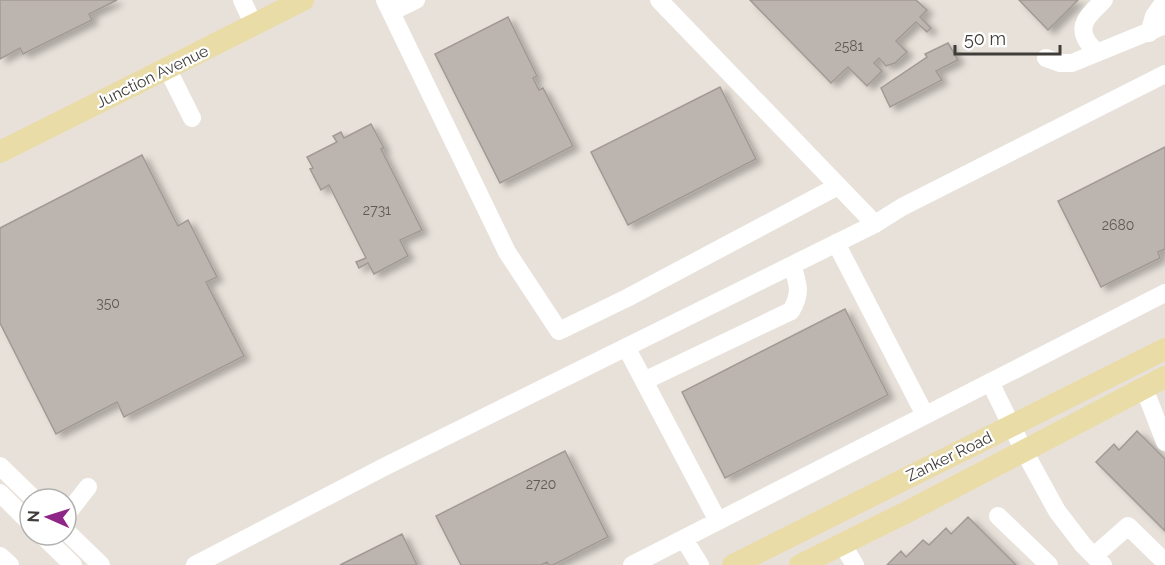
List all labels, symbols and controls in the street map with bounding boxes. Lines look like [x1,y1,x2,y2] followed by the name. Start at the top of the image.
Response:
[955,18,1060,56] scale bar
[964,28,1006,49] text: 50 m
[834,38,864,54] house number: 2581
[93,41,212,112] street label: Junction Avenue
[363,202,391,218] house number: 2731
[1102,217,1134,233] house number: 2680
[96,295,120,311] house number: 350
[903,427,995,485] street label: Zanker Road
[526,476,556,492] house number: 2720
[18,487,78,547] north arrow
[24,510,43,523] text: N

